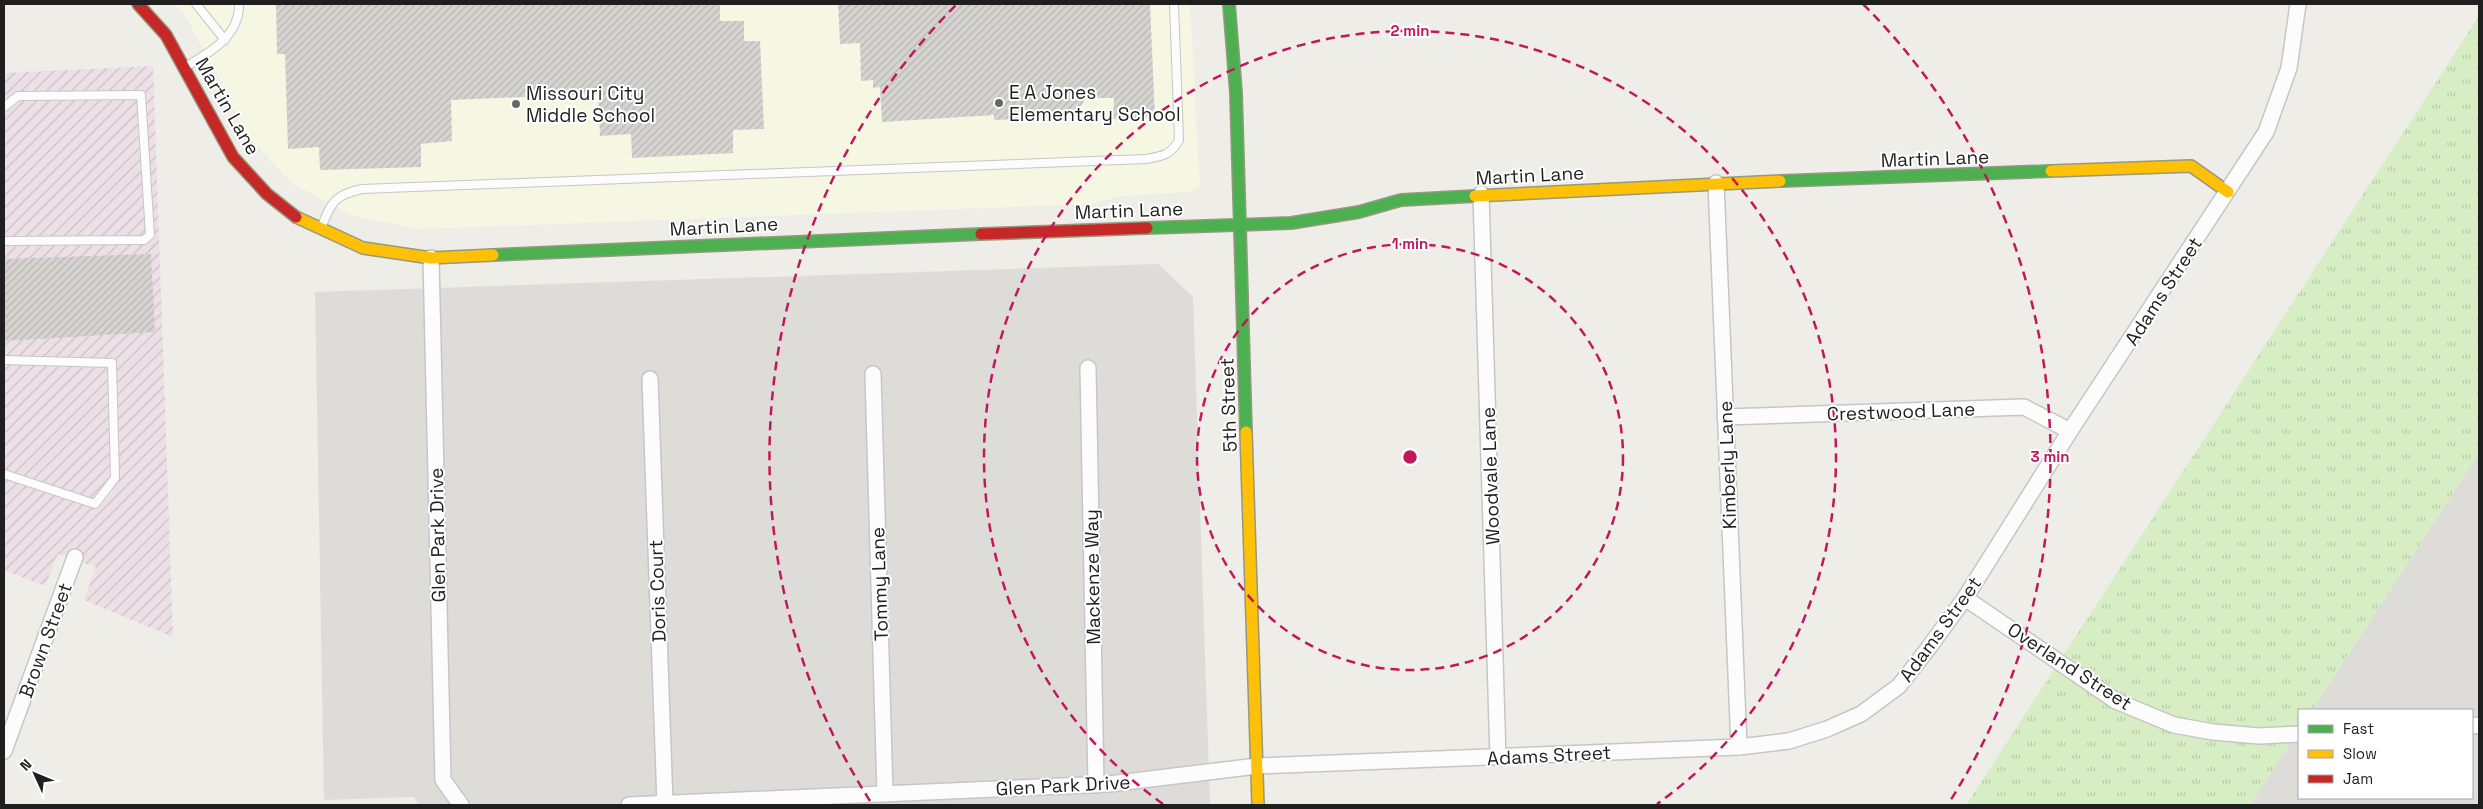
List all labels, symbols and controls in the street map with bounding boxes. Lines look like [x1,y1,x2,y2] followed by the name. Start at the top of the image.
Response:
[1391,21,1429,40] text: 2 min
[190,53,266,160] street label: Martin Lane
[1009,80,1181,127] place label: E A Jones Elementary School
[526,81,655,128] place label: Missouri City Middle School
[993,97,1005,109] marker: E A Jones Elementary School
[510,98,522,110] marker: Missouri City Middle School
[1880,144,1990,173] street label: Martin Lane
[1475,160,1585,191] street label: Martin Lane
[1074,196,1184,225] street label: Martin Lane
[669,211,779,242] street label: Martin Lane
[2119,232,2208,350] street label: Adams Street
[1392,234,1428,253] text: 1 min
[1214,357,1243,453] street label: 5th Street
[1826,396,1976,427] street label: Crestwood Lane
[1713,400,1742,530] street label: Kimberly Lane
[1476,407,1505,545] street label: Woodvale Lane
[2031,447,2069,466] text: 3 min
[1401,448,1419,466] centre of rings
[424,467,451,603] street label: Glen Park Drive
[1079,509,1106,645] street label: Mackenze Way
[865,526,894,642] street label: Tommy Lane
[643,539,672,643] street label: Doris Court
[1894,572,1987,687] street label: Adams Street
[13,579,78,701] street label: Brown Street
[2003,617,2137,716] street label: Overland Street
[2298,709,2473,799] legend
[2343,719,2374,738] text: Fast
[1486,740,1612,771] street label: Adams Street
[2343,744,2377,763] text: Slow
[10,749,60,799] north arrow
[16,755,35,775] text: N
[995,769,1131,802] street label: Glen Park Drive
[2343,769,2373,788] text: Jam

